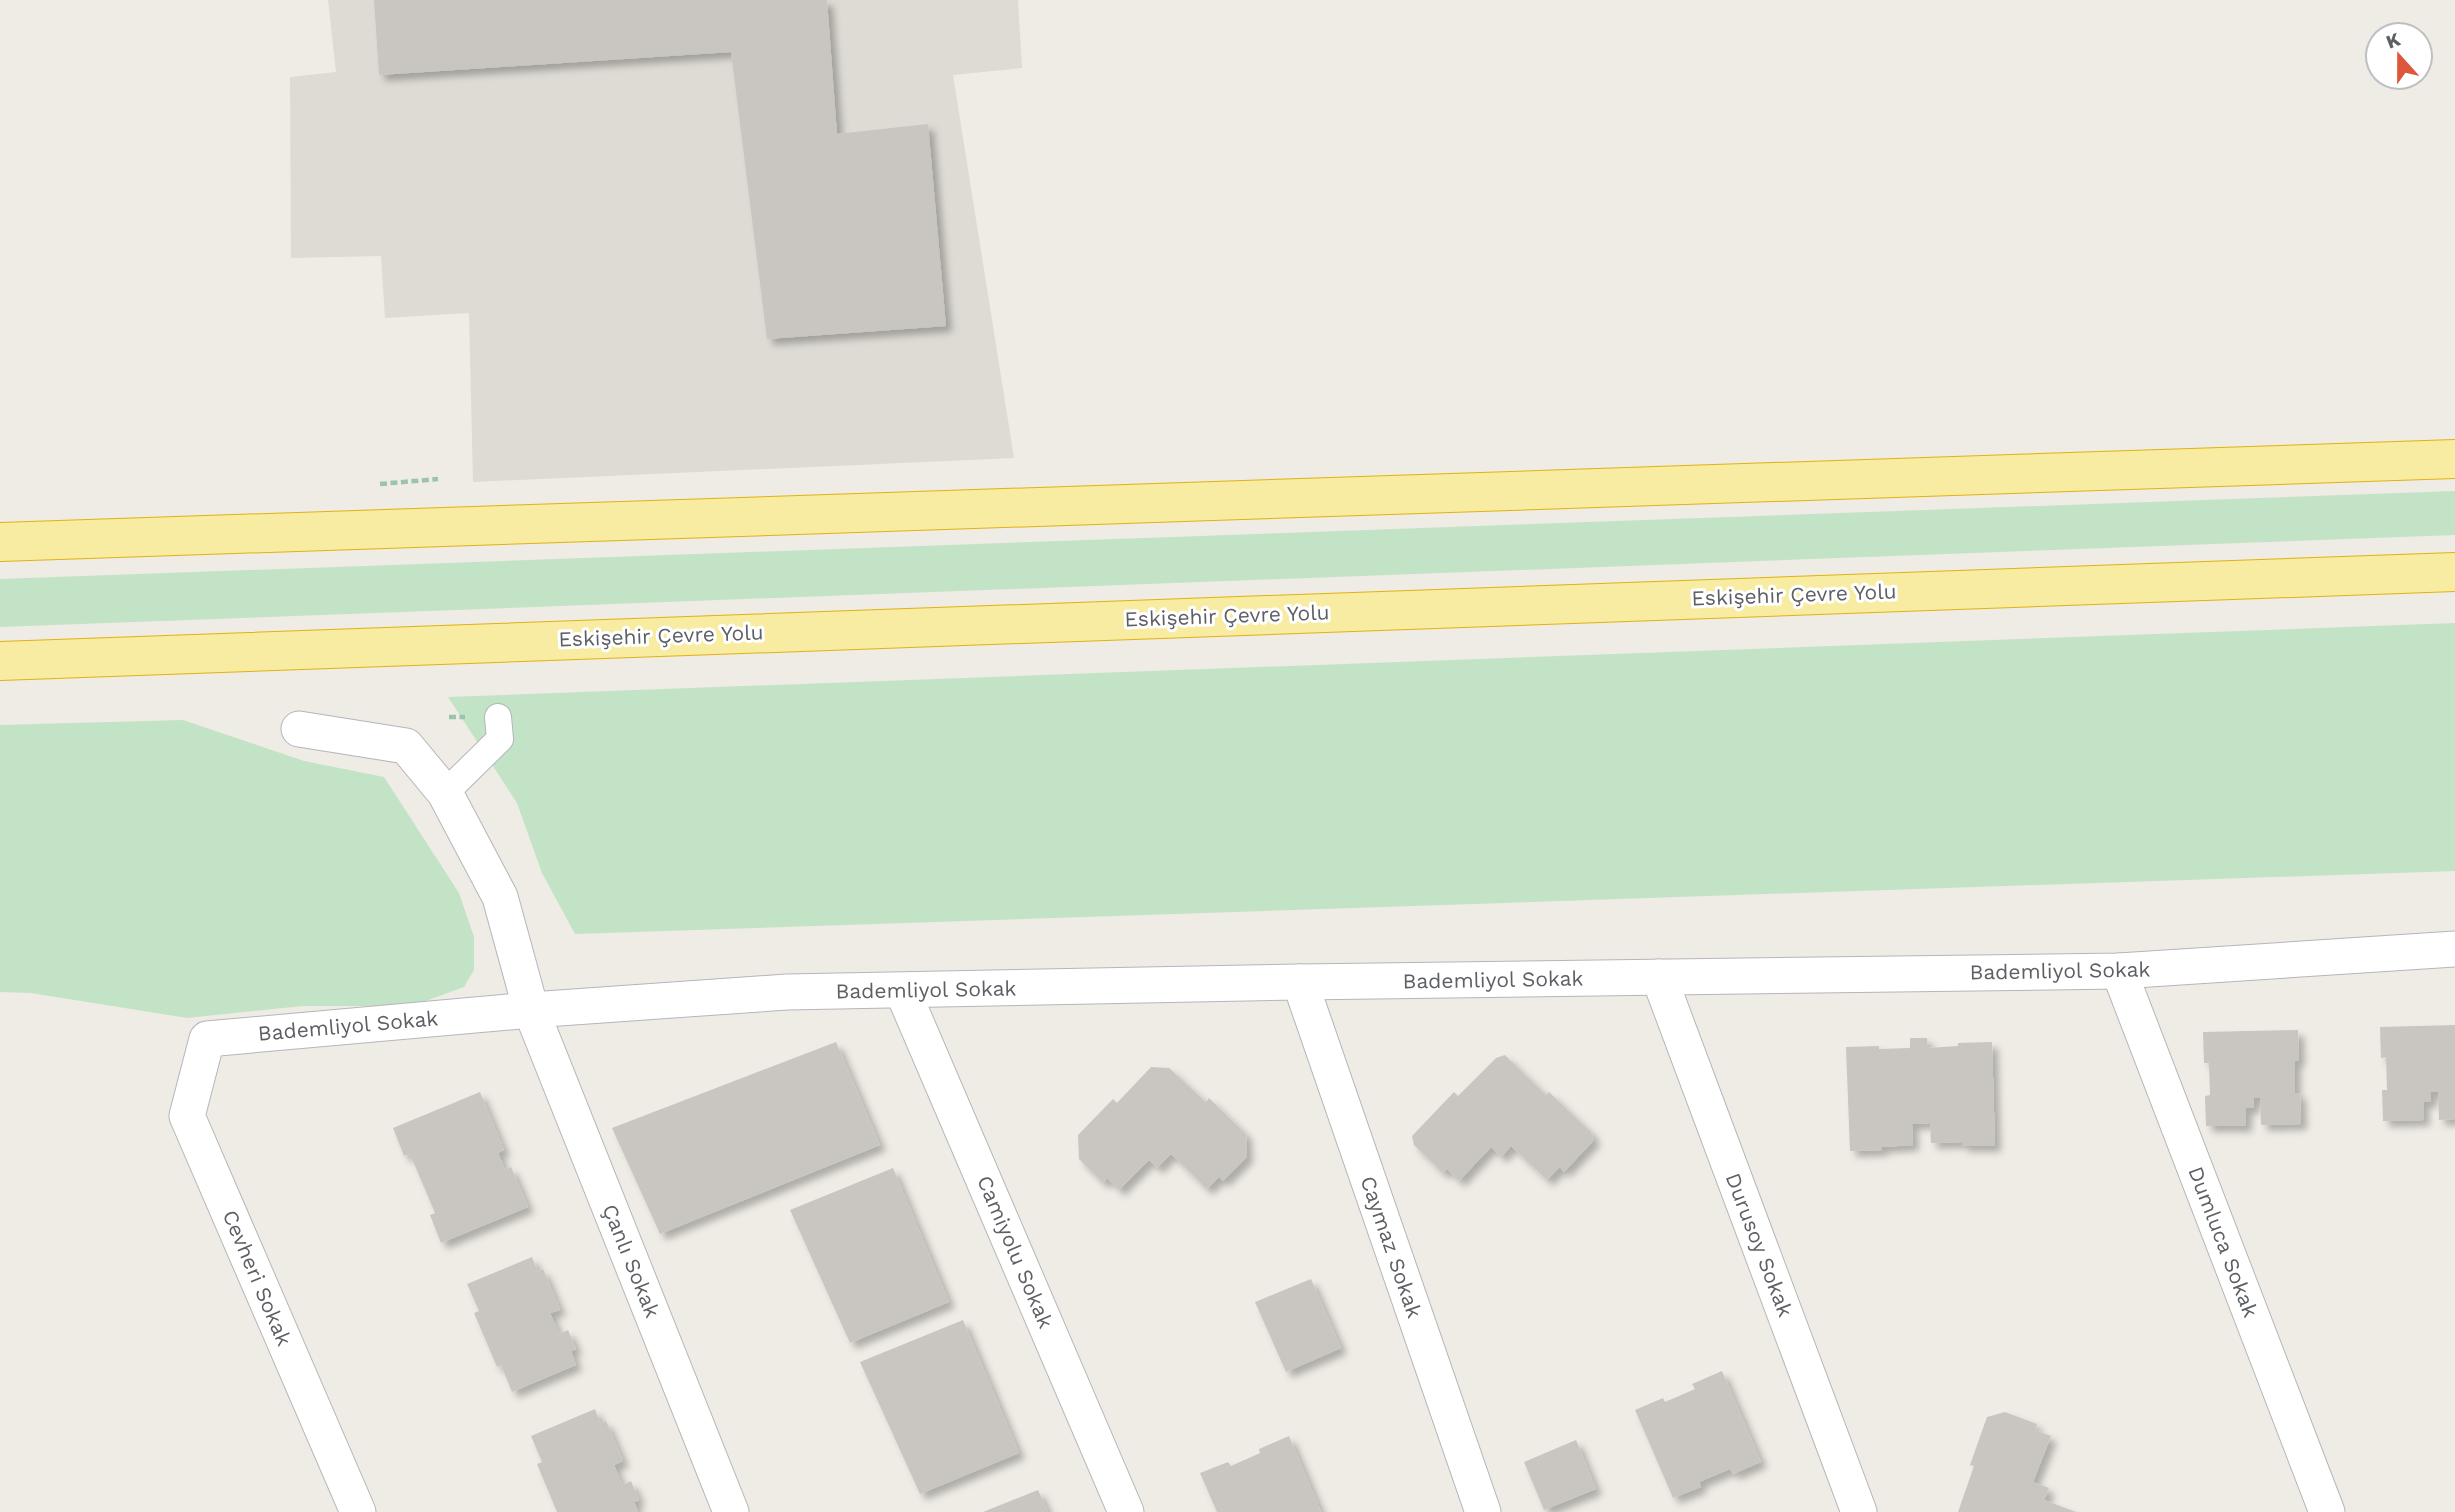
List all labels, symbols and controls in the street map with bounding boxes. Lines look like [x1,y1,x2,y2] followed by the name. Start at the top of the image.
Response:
[2364,21,2434,91] north arrow
[2383,27,2403,54] text: K
[1691,578,1897,611] street label: Eskişehir Çevre Yolu
[1124,599,1330,632] street label: Eskişehir Çevre Yolu
[558,619,764,652] street label: Eskişehir Çevre Yolu
[1969,956,2151,985] street label: Bademliyol Sokak
[1402,965,1584,994] street label: Bademliyol Sokak
[835,975,1017,1004] street label: Bademliyol Sokak
[257,1005,439,1046] street label: Bademliyol Sokak
[2183,1163,2264,1321] street label: Dumluca Sokak
[1721,1169,1798,1320] street label: Durusoy Sokak
[972,1172,1059,1332] street label: Camiyolu Sokak
[1356,1173,1427,1321] street label: Caymaz Sokak
[597,1200,666,1321] street label: Çanlı Sokak
[218,1206,297,1350] street label: Cevheri Sokak

